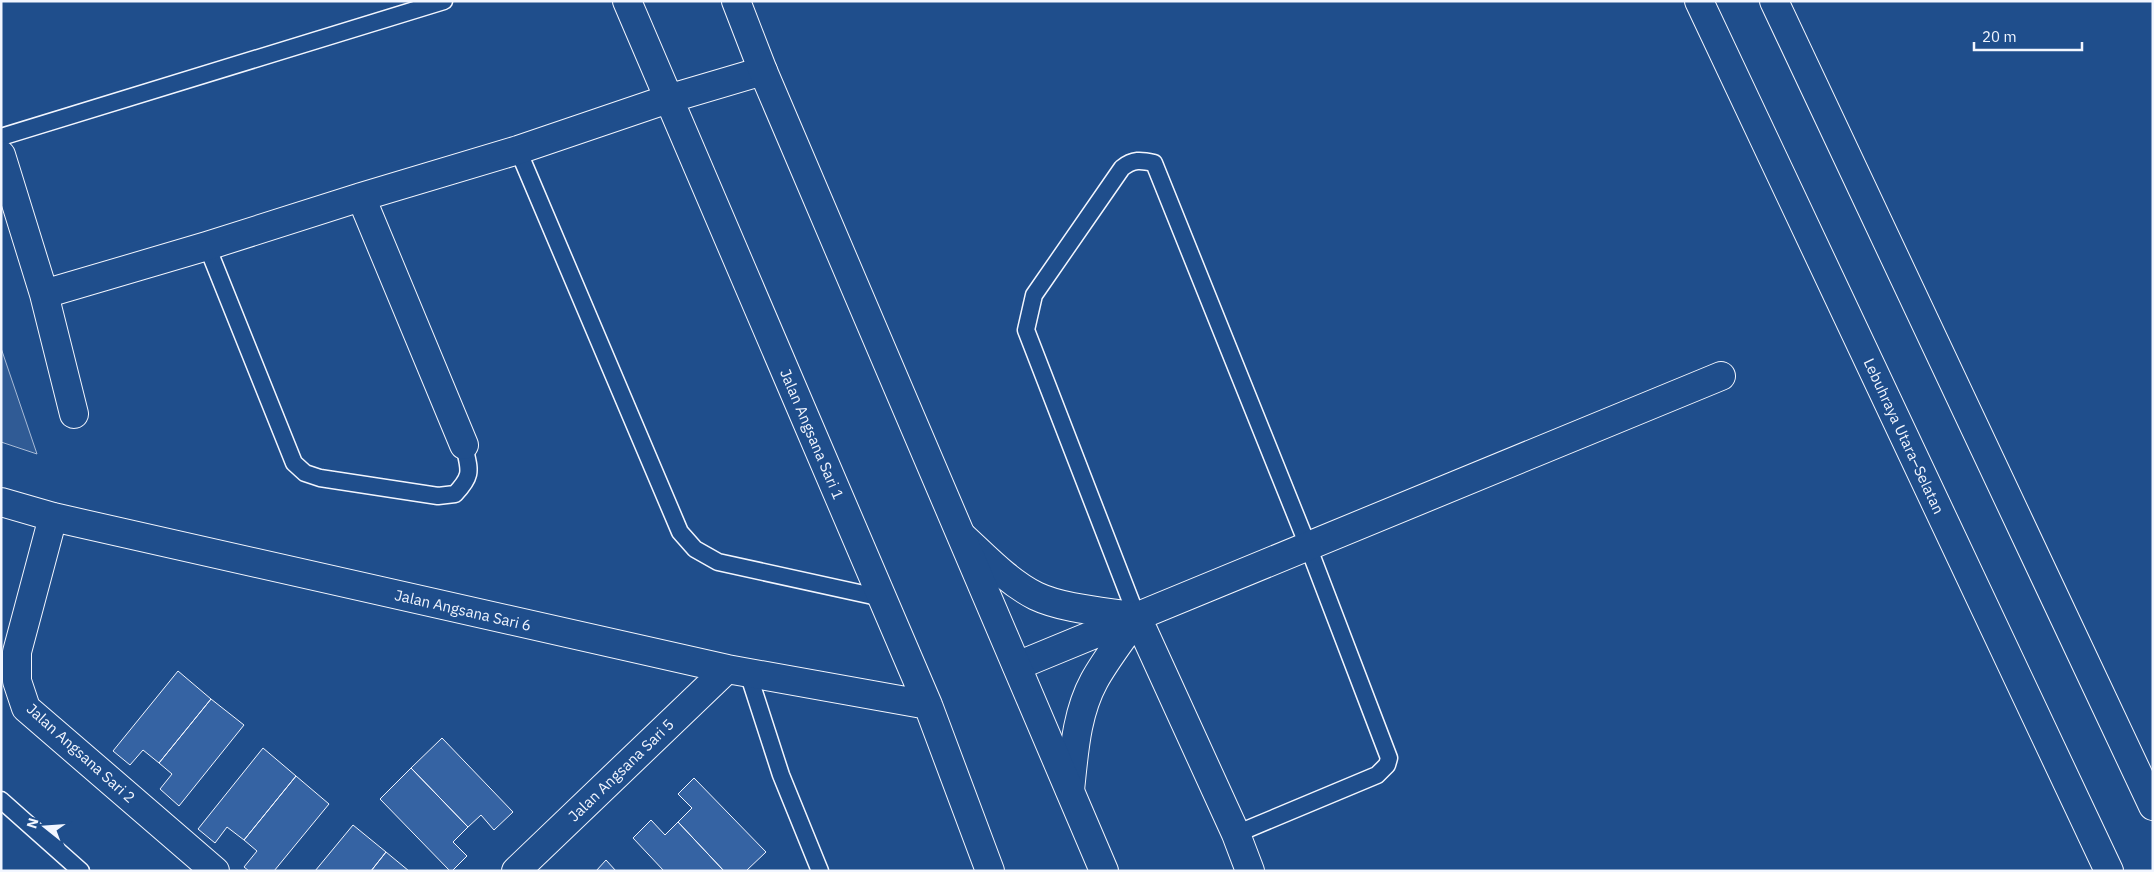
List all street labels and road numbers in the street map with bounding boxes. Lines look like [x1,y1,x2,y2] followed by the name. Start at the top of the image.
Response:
[1860,355,1948,517] street label: Lebuhraya Utara–Selatan
[776,366,848,502] street label: Jalan Angsana Sari 1
[393,585,533,635] street label: Jalan Angsana Sari 6
[23,699,139,807] street label: Jalan Angsana Sari 2
[564,715,678,825] street label: Jalan Angsana Sari 5

